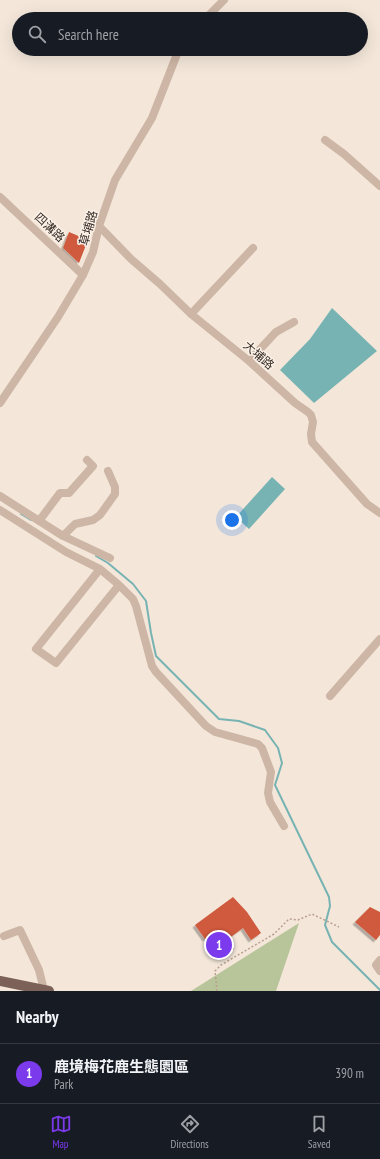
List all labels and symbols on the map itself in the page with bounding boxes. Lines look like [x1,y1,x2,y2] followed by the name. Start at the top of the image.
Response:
[32,209,68,245] street label: 四溝路
[76,209,100,247] street label: 草埔路
[240,338,278,372] street label: 大埔路
[222,510,242,530] your location
[206,930,232,960] pin: 1

